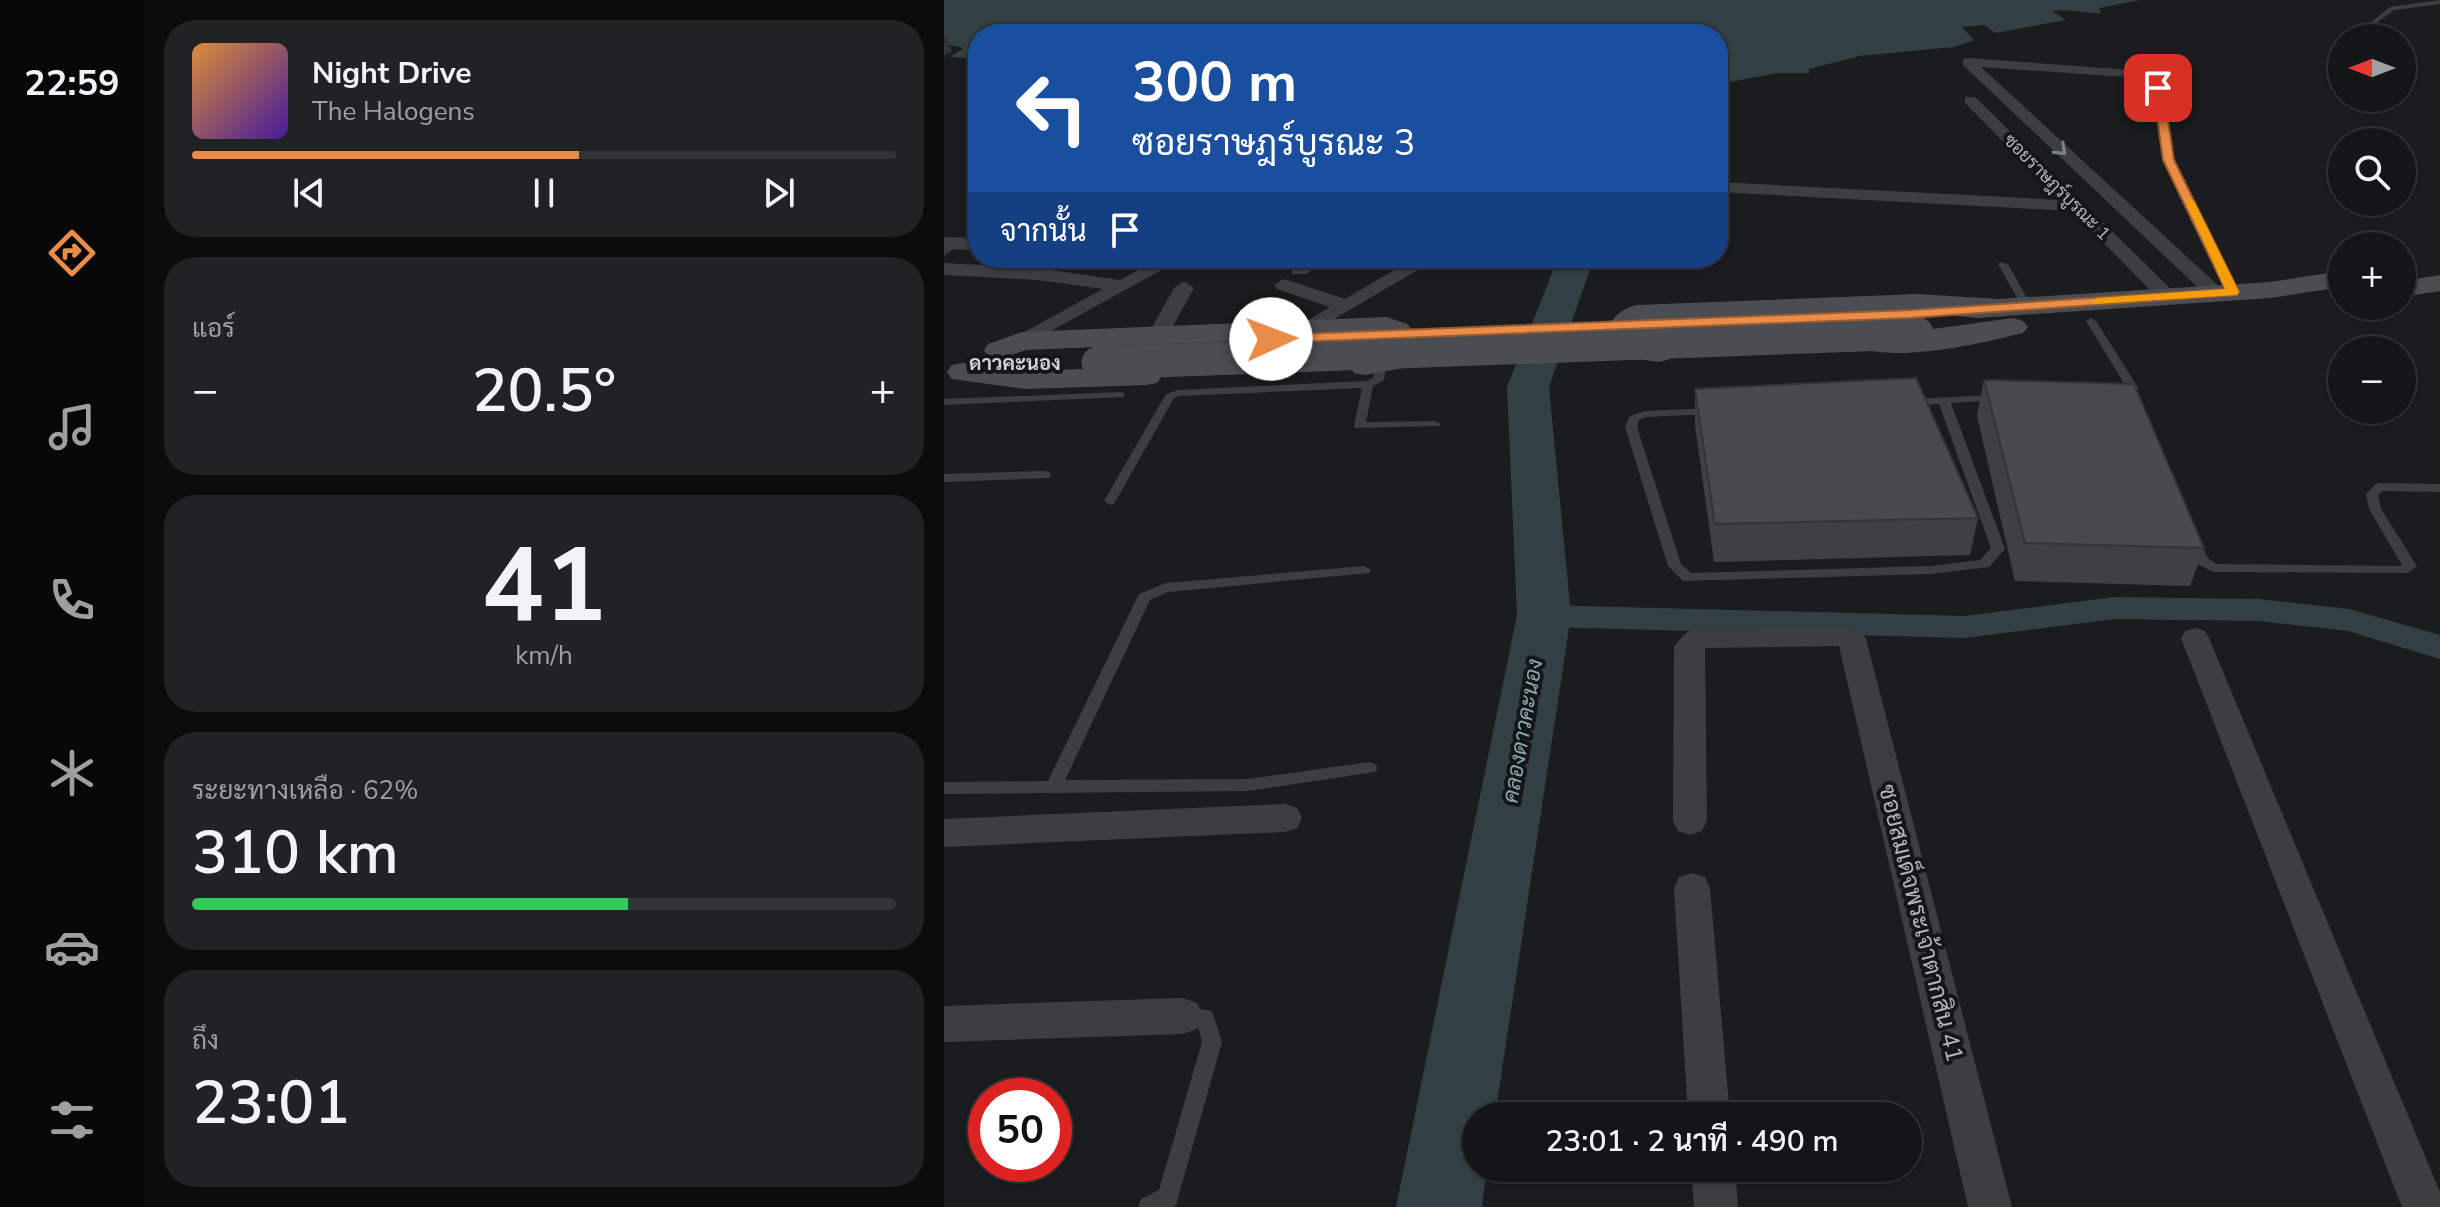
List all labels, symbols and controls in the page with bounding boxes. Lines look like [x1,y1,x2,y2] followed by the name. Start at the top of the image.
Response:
[2328,24,2416,112] north arrow
[2328,24,2416,424] map controls
[1132,44,1297,121] text: 300 m
[312,53,471,94] text: Night Drive
[2124,54,2192,122] pin
[1000,56,1104,160] icon: left
[24,59,120,108] text: 22:59
[2136,66,2180,110] icon: arrive
[312,94,475,129] text: The Halogens
[1132,119,1415,168] text: ซอยราษฎร์บูรณะ 3
[1998,128,2116,246] street label: ซอยราษฎร์บูรณะ 1
[2328,128,2416,216] button: search
[2052,140,2067,154] one-way arrow
[287,171,331,215] icon: previous
[522,171,566,215] icon: pause
[757,171,801,215] icon: next
[1103,208,1147,252] icon: arrive
[1000,211,1087,252] text: จากนั้น
[44,225,100,281] icon: directions
[2328,232,2416,320] button: +
[1229,297,1313,381] position arrow
[192,311,235,346] text: แอร์
[2328,336,2416,424] button: −
[472,350,616,432] text: 20.5°
[969,350,1061,377] district label: ดาวคะนอง
[192,361,218,421] text: −
[870,361,896,421] text: +
[44,399,100,455] icon: music
[482,515,606,657] text: 41
[44,572,100,628] icon: phone
[515,638,573,673] text: km/h
[1496,657,1550,805] water label: คลองดาวคะนอง
[44,745,100,801] icon: climate
[192,773,418,808] text: ระยะทางเหลือ · 62%
[1871,781,1972,1065] street label: ซอยสมเด็จพระเจ้าตากสิน 41
[192,812,399,894] text: 310 km
[44,919,100,975] icon: car
[192,1023,219,1058] text: ถึง
[192,1062,350,1144] text: 23:01
[968,1078,1072,1182] speed limit sign: 50
[44,1092,100,1148] icon: filters
[1545,1121,1839,1162] text: 23:01 · 2 นาที · 490 m

